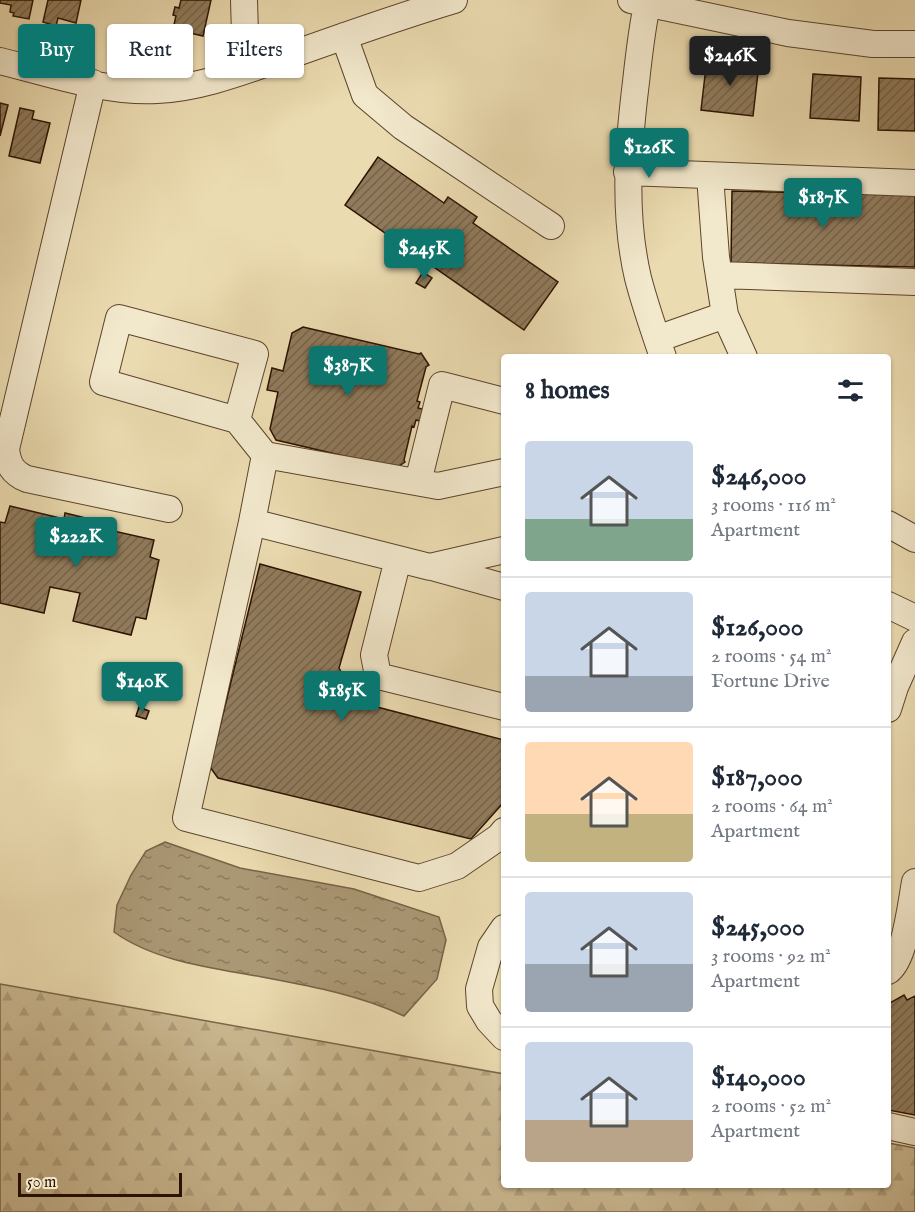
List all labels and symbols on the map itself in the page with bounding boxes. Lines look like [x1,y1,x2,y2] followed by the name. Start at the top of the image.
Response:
[688,36,772,87] pin: $246K
[607,128,691,179] pin: $126K
[781,178,865,229] pin: $187K
[382,229,466,280] pin: $245K
[306,346,390,397] pin: $387K
[34,517,118,568] pin: $222K
[100,662,184,713] pin: $140K
[300,671,384,722] pin: $185K
[18,1170,182,1198] scale bar

